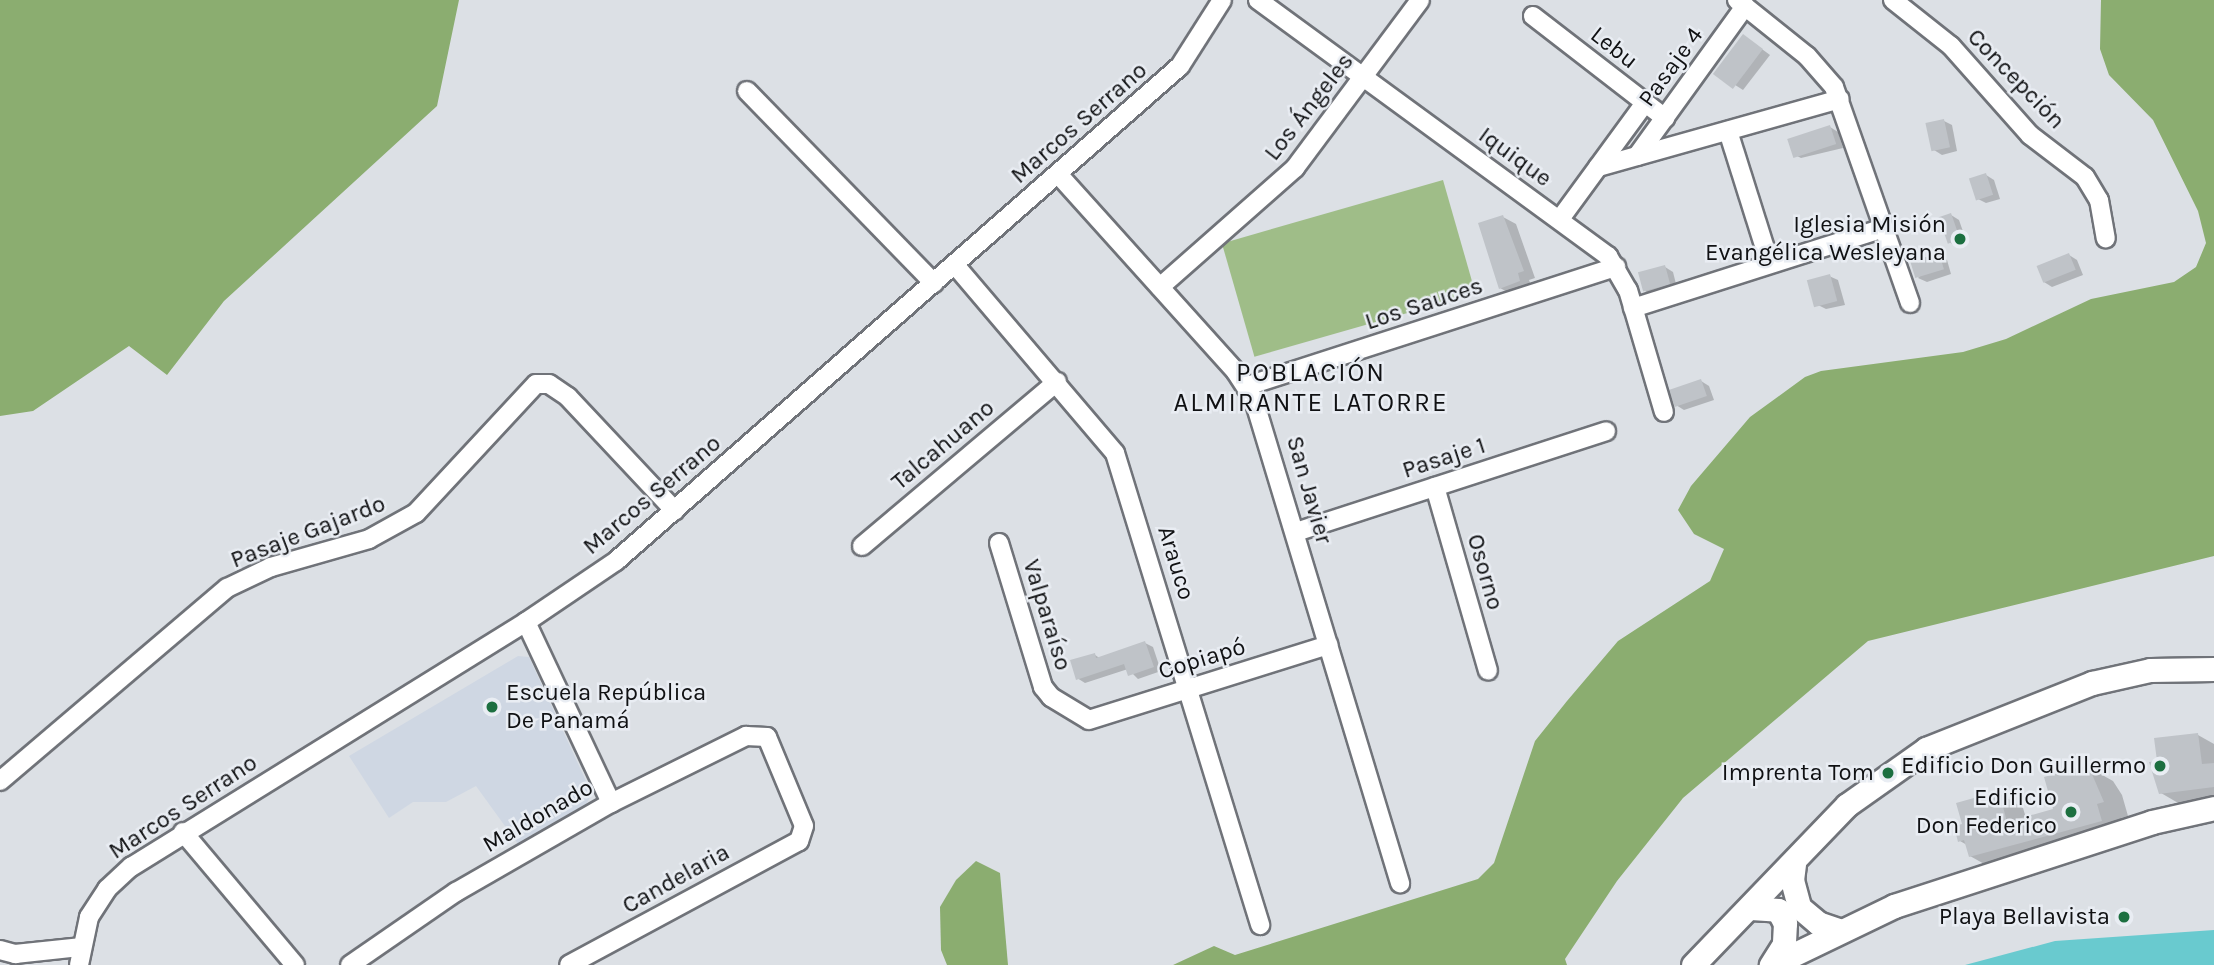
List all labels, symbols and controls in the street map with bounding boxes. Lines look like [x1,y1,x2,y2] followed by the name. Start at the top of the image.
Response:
[1585,21,1643,75] street label: Lebu
[1633,22,1709,112] street label: Pasaje 4
[1961,23,2071,135] street label: Concepción
[1258,48,1360,166] street label: Los Ángeles
[1005,56,1153,190] street label: Marcos Serrano
[1473,121,1557,193] street label: Iquique
[1705,211,1946,267] place label: Iglesia Misión Evangélica Wesleyana
[1952,231,1968,247] marker: Iglesia Misión Evangélica Wesleyana
[1361,271,1487,337] street label: Los Sauces
[1176,357,1446,418] district label: POBLACIÓN ALMIRANTE LATORRE
[886,394,1000,496] street label: Talcahuano
[577,429,727,561] street label: Marcos Serrano
[1399,431,1489,485] street label: Pasaje 1
[1280,433,1338,547] street label: San Javier
[227,489,389,575] street label: Pasaje Gajardo
[1151,523,1201,603] street label: Arauco
[1460,531,1510,613] street label: Osorno
[1016,556,1078,674] street label: Valparaíso
[1155,632,1249,686] street label: Copiapó
[506,679,706,735] place label: Escuela República De Panamá
[484,699,500,715] marker: Escuela República De Panamá
[103,748,263,866] street label: Marcos Serrano
[1901,752,2146,780] place label: Edificio Don Guillermo
[2152,758,2168,774] marker: Edificio Don Guillermo
[1722,759,1874,787] place label: Imprenta Tom
[1880,765,1896,781] marker: Imprenta Tom
[478,773,598,859] street label: Maldonado
[1916,784,2057,840] place label: Edificio Don Federico
[2063,804,2079,820] marker: Edificio Don Federico
[617,838,735,920] street label: Candelaria
[1939,903,2110,931] place label: Playa Bellavista
[2116,909,2132,925] marker: Playa Bellavista

